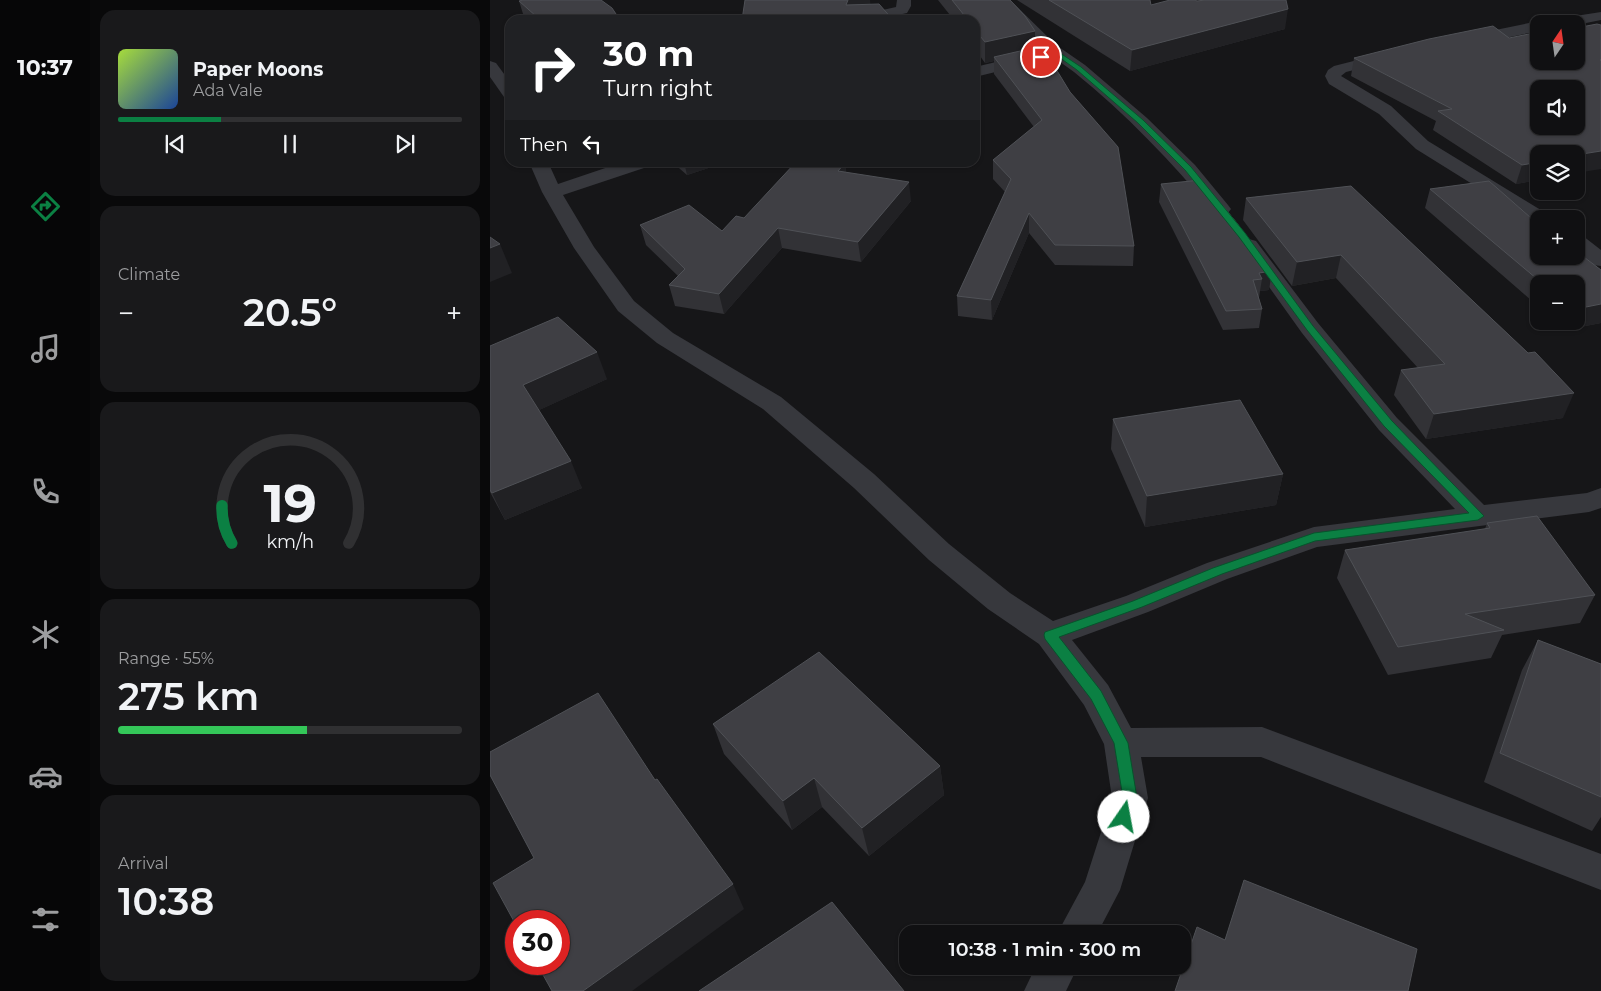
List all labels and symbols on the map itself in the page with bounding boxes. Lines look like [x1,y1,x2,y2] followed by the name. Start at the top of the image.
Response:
[1530,15,1585,70] north arrow
[1020,36,1062,78] pin
[1097,790,1149,842] position arrow
[505,910,570,975] speed limit sign: 30

